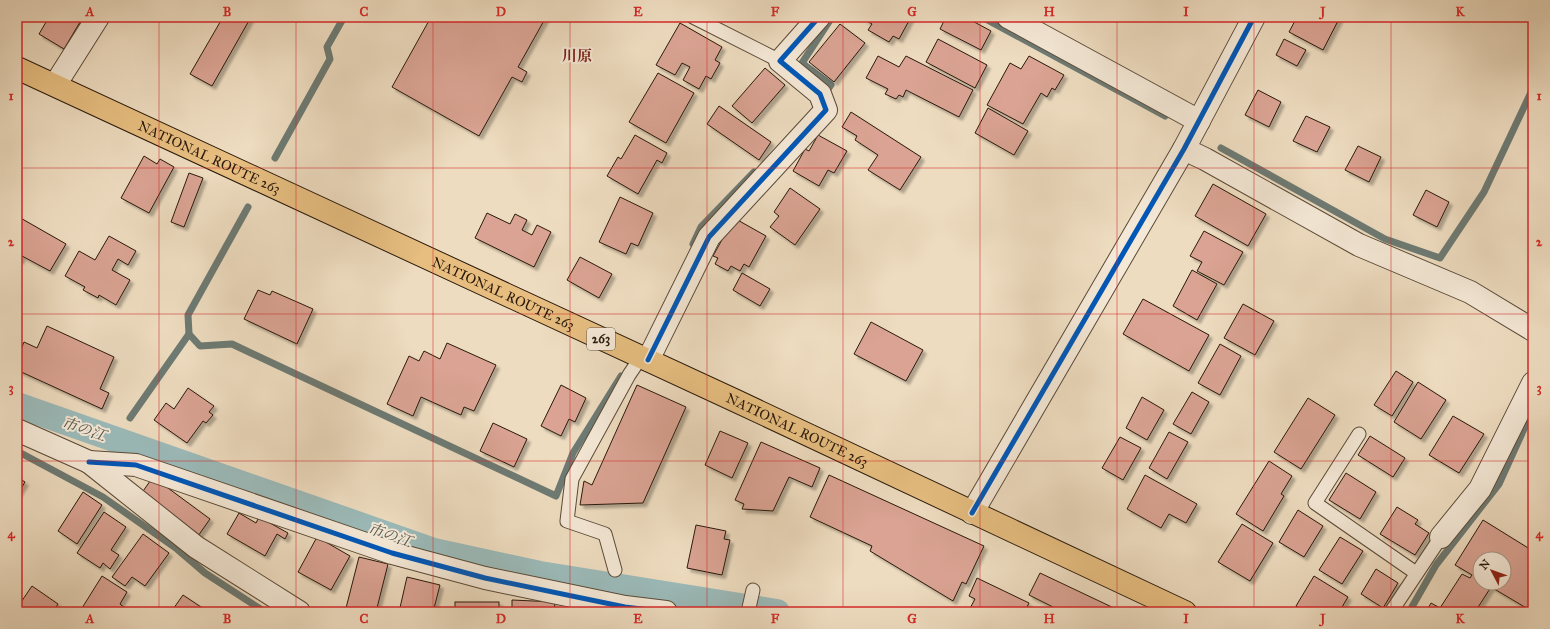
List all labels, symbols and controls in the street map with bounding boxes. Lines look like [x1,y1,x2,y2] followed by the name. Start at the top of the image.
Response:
[85,4,95,20] text: A
[223,4,232,20] text: B
[360,4,369,20] text: C
[496,4,506,20] text: D
[633,4,643,20] text: E
[771,4,780,20] text: F
[907,4,917,20] text: G
[1043,4,1055,20] text: H
[1183,4,1189,20] text: I
[1318,4,1326,20] text: J
[1455,4,1465,20] text: K
[562,47,592,65] district label: 川原
[8,88,14,104] text: 1
[1536,88,1542,104] text: 1
[136,117,283,197] street label: NATIONAL ROUTE 263
[8,234,15,250] text: 2
[1536,234,1543,250] text: 2
[430,253,577,333] street label: NATIONAL ROUTE 263
[587,328,615,350] road number: 263
[8,380,14,396] text: 3
[1536,380,1542,396] text: 3
[724,389,871,470] street label: NATIONAL ROUTE 263
[60,413,110,445] water label: 市の江
[366,519,416,551] water label: 市の江
[7,526,15,542] text: 4
[1535,526,1543,542] text: 4
[1472,551,1512,591] north arrow
[1477,556,1493,573] text: N
[85,611,95,627] text: A
[223,611,232,627] text: B
[360,611,369,627] text: C
[496,611,506,627] text: D
[633,611,643,627] text: E
[771,611,780,627] text: F
[907,611,917,627] text: G
[1043,611,1055,627] text: H
[1183,611,1189,627] text: I
[1318,611,1326,627] text: J
[1455,611,1465,627] text: K

